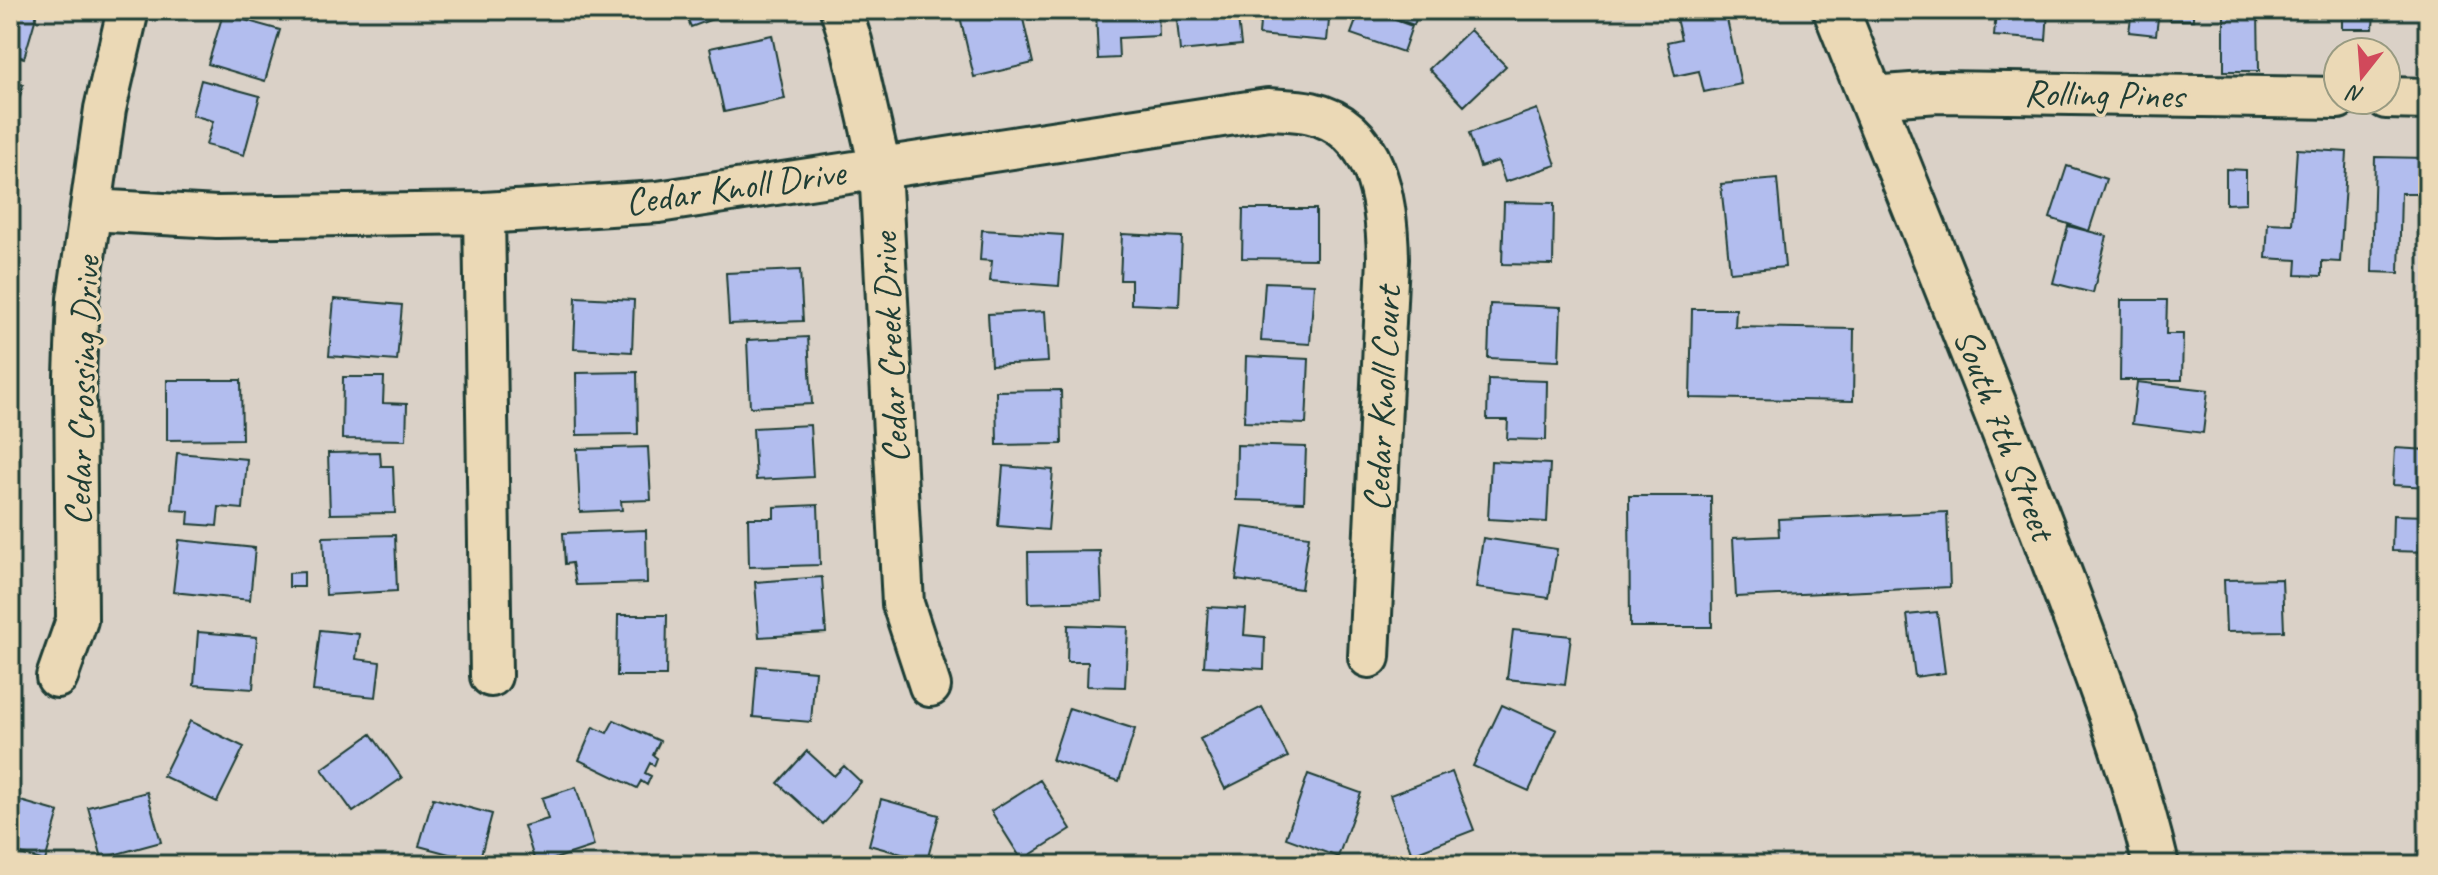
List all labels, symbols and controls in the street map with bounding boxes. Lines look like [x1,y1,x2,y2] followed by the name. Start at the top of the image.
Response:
[2322,36,2402,116] north arrow
[2023,69,2188,119] street label: Rolling Pines
[2343,78,2367,110] text: N
[622,148,850,226] street label: Cedar Knoll Drive
[860,229,920,464] street label: Cedar Creek Drive
[54,253,110,526] street label: Cedar Crossing Drive
[1353,282,1412,513] street label: Cedar Knoll Court
[1943,322,2068,550] street label: South 7th Street

